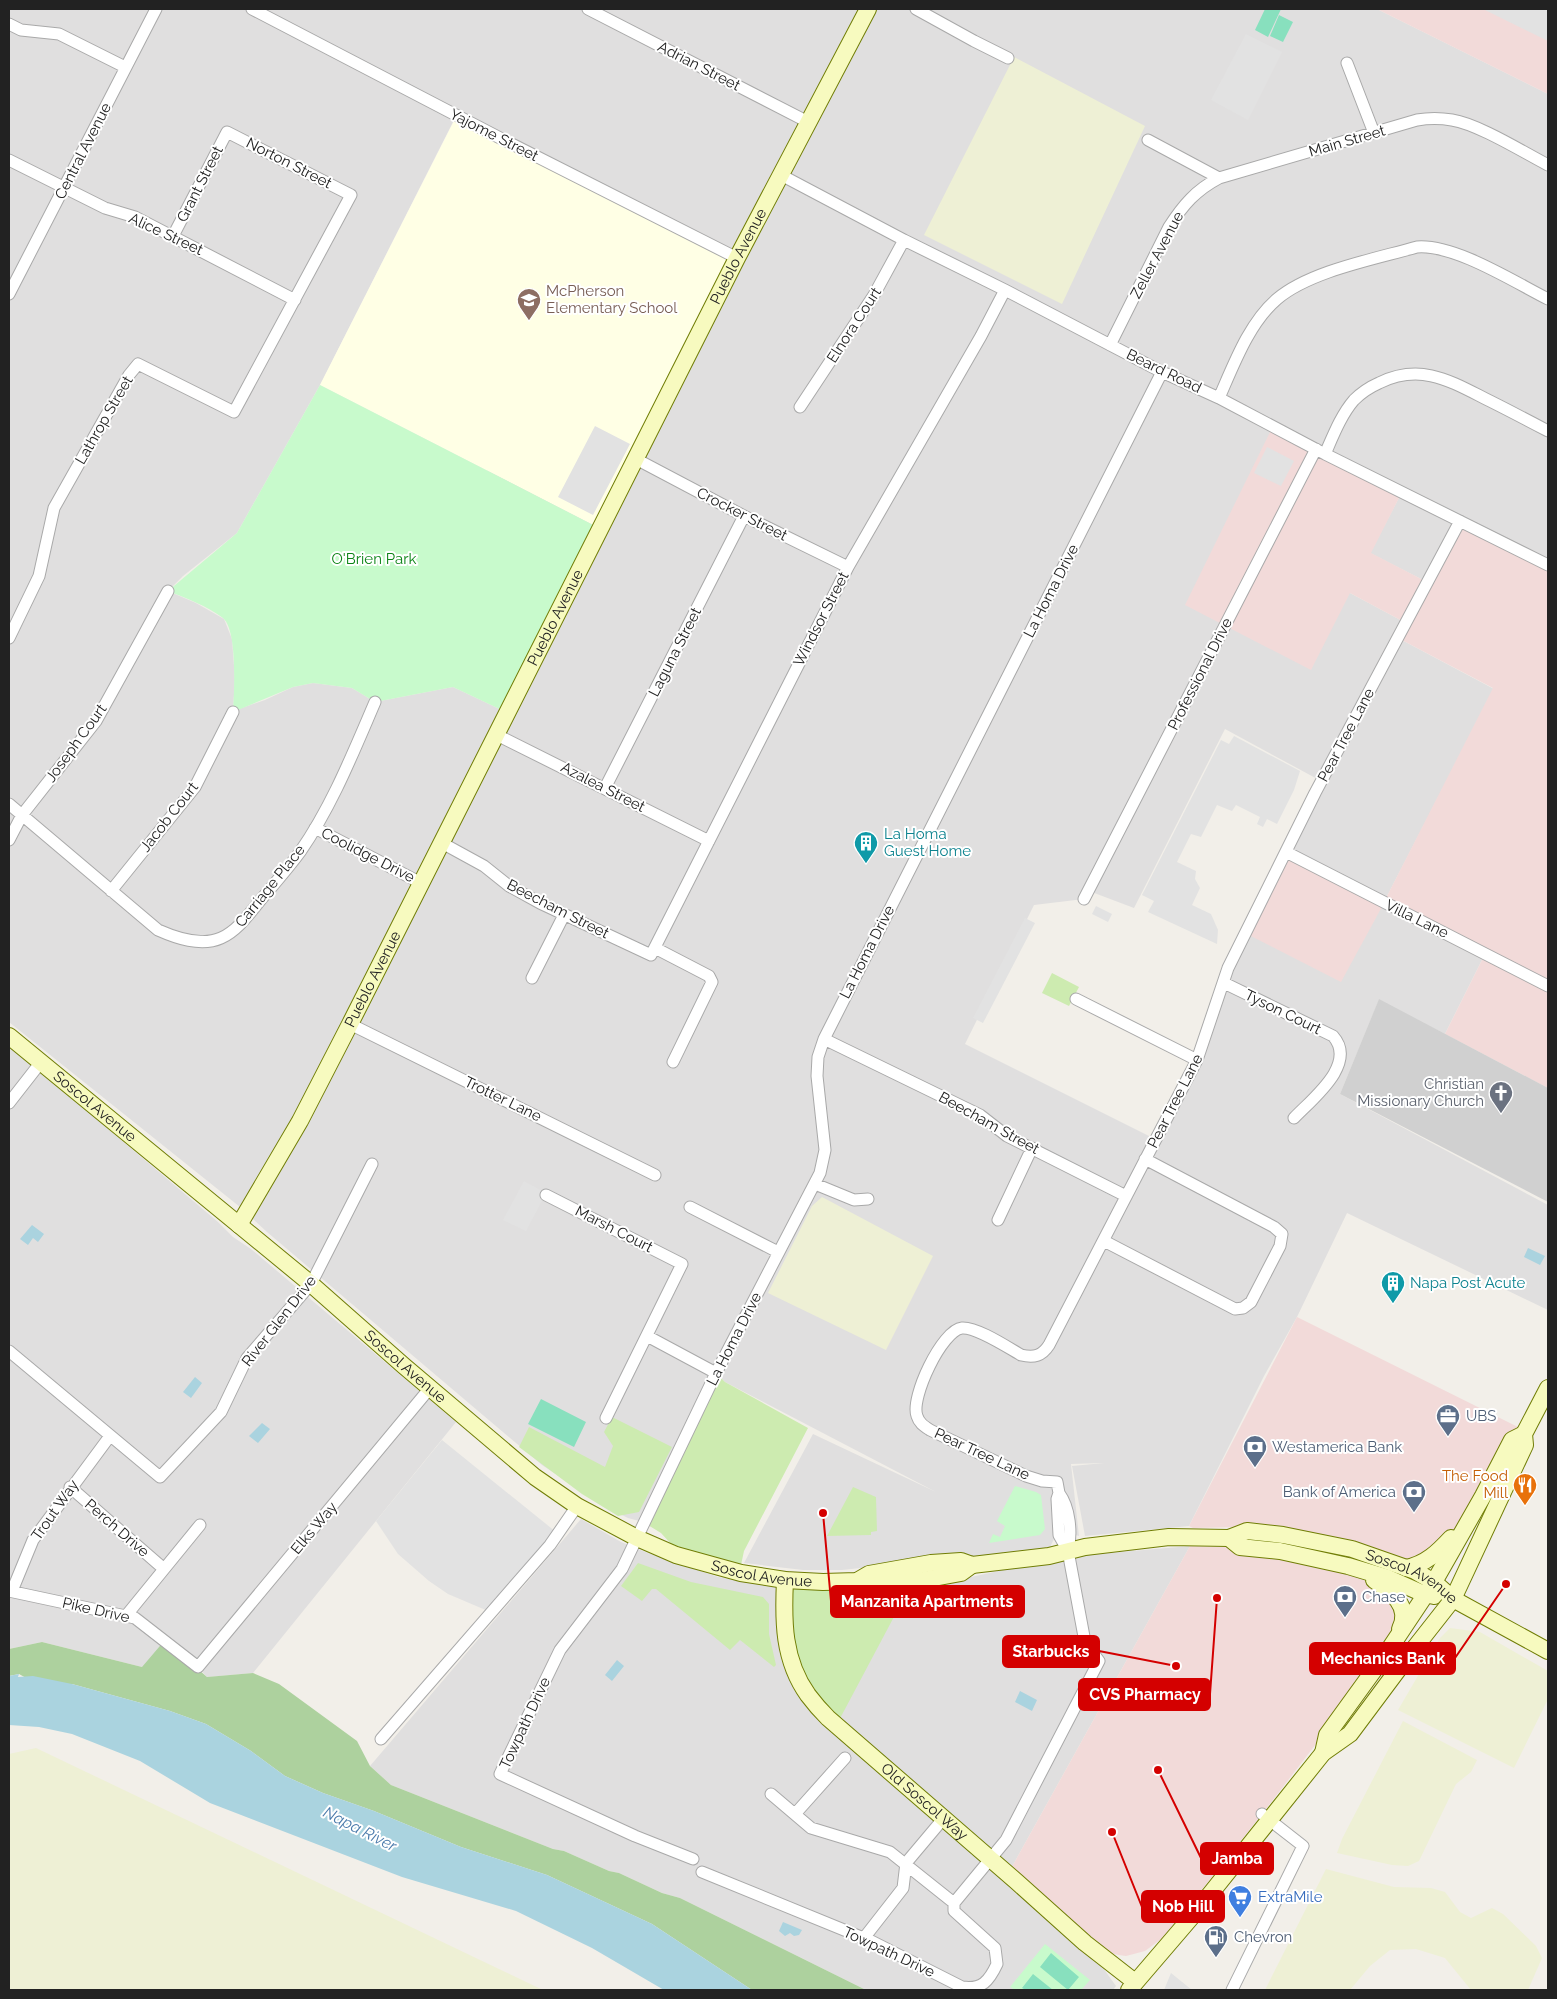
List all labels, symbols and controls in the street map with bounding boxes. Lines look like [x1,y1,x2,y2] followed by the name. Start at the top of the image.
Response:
[655,38,743,94] street label: Adrian Street
[51,100,115,202] street label: Central Avenue
[447,105,541,165] street label: Yajome Street
[1307,122,1387,160] street label: Main Street
[243,134,335,192] street label: Norton Street
[173,143,227,225] street label: Grant Street
[706,205,771,307] street label: Pueblo Avenue
[1127,208,1188,302] street label: Zeller Avenue
[126,209,206,259] street label: Alice Street
[546,282,678,317] place label: McPherson Elementary School
[823,284,885,366] street label: Elnora Court
[516,287,542,321] school or university icon: McPherson Elementary School
[1124,345,1204,397] street label: Beard Road
[71,373,137,467] street label: Lathrop Street
[694,483,790,545] street label: Crocker Street
[1020,541,1082,641] street label: La Homa Drive
[332,550,416,568] park label: O'Brien Park
[524,566,587,669] street label: Pueblo Avenue
[789,569,853,669] street label: Windsor Street
[645,605,705,699] street label: Laguna Street
[1164,615,1236,733] street label: Professional Drive
[1314,685,1378,785] street label: Pear Tree Lane
[42,700,110,786] street label: Joseph Court
[558,758,648,816] street label: Azalea Street
[136,778,202,856] street label: Jacob Court
[318,824,418,886] street label: Coolidge Drive
[884,825,971,860] place label: La Homa Guest Home
[853,830,879,864] building icon: La Homa Guest Home
[231,841,309,931] street label: Carriage Place
[504,876,612,942] street label: Beecham Street
[1382,896,1452,942] street label: Villa Lane
[836,902,898,1002] street label: La Homa Drive
[341,928,405,1030] street label: Pueblo Avenue
[1242,986,1324,1038] street label: Tyson Court
[1144,1051,1207,1151] street label: Pear Tree Lane
[50,1067,140,1146] street label: Soscol Avenue
[461,1073,545,1125] street label: Trotter Lane
[1357,1075,1484,1110] place label: Christian Missionary Church
[1488,1080,1514,1114] church icon: Christian Missionary Church
[936,1088,1042,1158] street label: Beecham Street
[572,1202,656,1256] street label: Marsh Court
[1380,1270,1406,1304] building icon: Napa Post Acute
[238,1272,320,1370] street label: River Glen Drive
[1410,1274,1526,1292] place label: Napa Post Acute
[703,1289,765,1389] street label: La Homa Drive
[361,1326,450,1407] street label: Soscol Avenue
[1435,1403,1461,1437] office icon: UBS
[1466,1407,1496,1425] place label: UBS
[931,1424,1033,1484] street label: Pear Tree Lane
[1242,1434,1268,1468] bank icon: Westamerica Bank
[1272,1438,1402,1456] place label: Westamerica Bank
[1442,1467,1509,1502] place label: The Food Mill
[1512,1472,1538,1506] restaurant icon: The Food Mill
[28,1476,82,1544] street label: Trout Way
[1401,1479,1427,1513] bank icon: Bank of America
[1283,1483,1396,1501] place label: Bank of America
[81,1495,153,1561] street label: Perch Drive
[287,1498,341,1558] street label: Elks Way
[1363,1545,1461,1608] street label: Soscol Avenue
[709,1556,813,1590] street label: Soscol Avenue
[1332,1584,1358,1618] bank icon: Chase
[831,1586,1024,1617] callout: Manzanita Apartments
[1362,1588,1405,1606] place label: Chase
[841,1592,1013,1611] text: Manzanita Apartments
[61,1594,132,1627] street label: Pike Drive
[1003,1636,1099,1667] callout: Starbucks
[1013,1642,1090,1661] text: Starbucks
[1310,1643,1455,1674] callout: Mechanics Bank
[1321,1649,1445,1668] text: Mechanics Bank
[496,1674,554,1772] street label: Towpath Drive
[1079,1679,1210,1710] callout: CVS Pharmacy
[1089,1685,1201,1704] text: CVS Pharmacy
[877,1759,972,1844] street label: Old Soscol Way
[320,1802,400,1856] water label: Napa River
[1201,1843,1273,1874] callout: Jamba
[1211,1849,1263,1868] text: Jamba
[1227,1884,1253,1918] supermarket icon: ExtraMile
[1258,1888,1323,1906] place label: ExtraMile
[1142,1891,1224,1922] callout: Nob Hill
[1152,1897,1215,1916] text: Nob Hill
[840,1923,938,1981] street label: Towpath Drive
[1203,1924,1229,1958] fuel station icon: Chevron
[1234,1928,1292,1946] place label: Chevron

